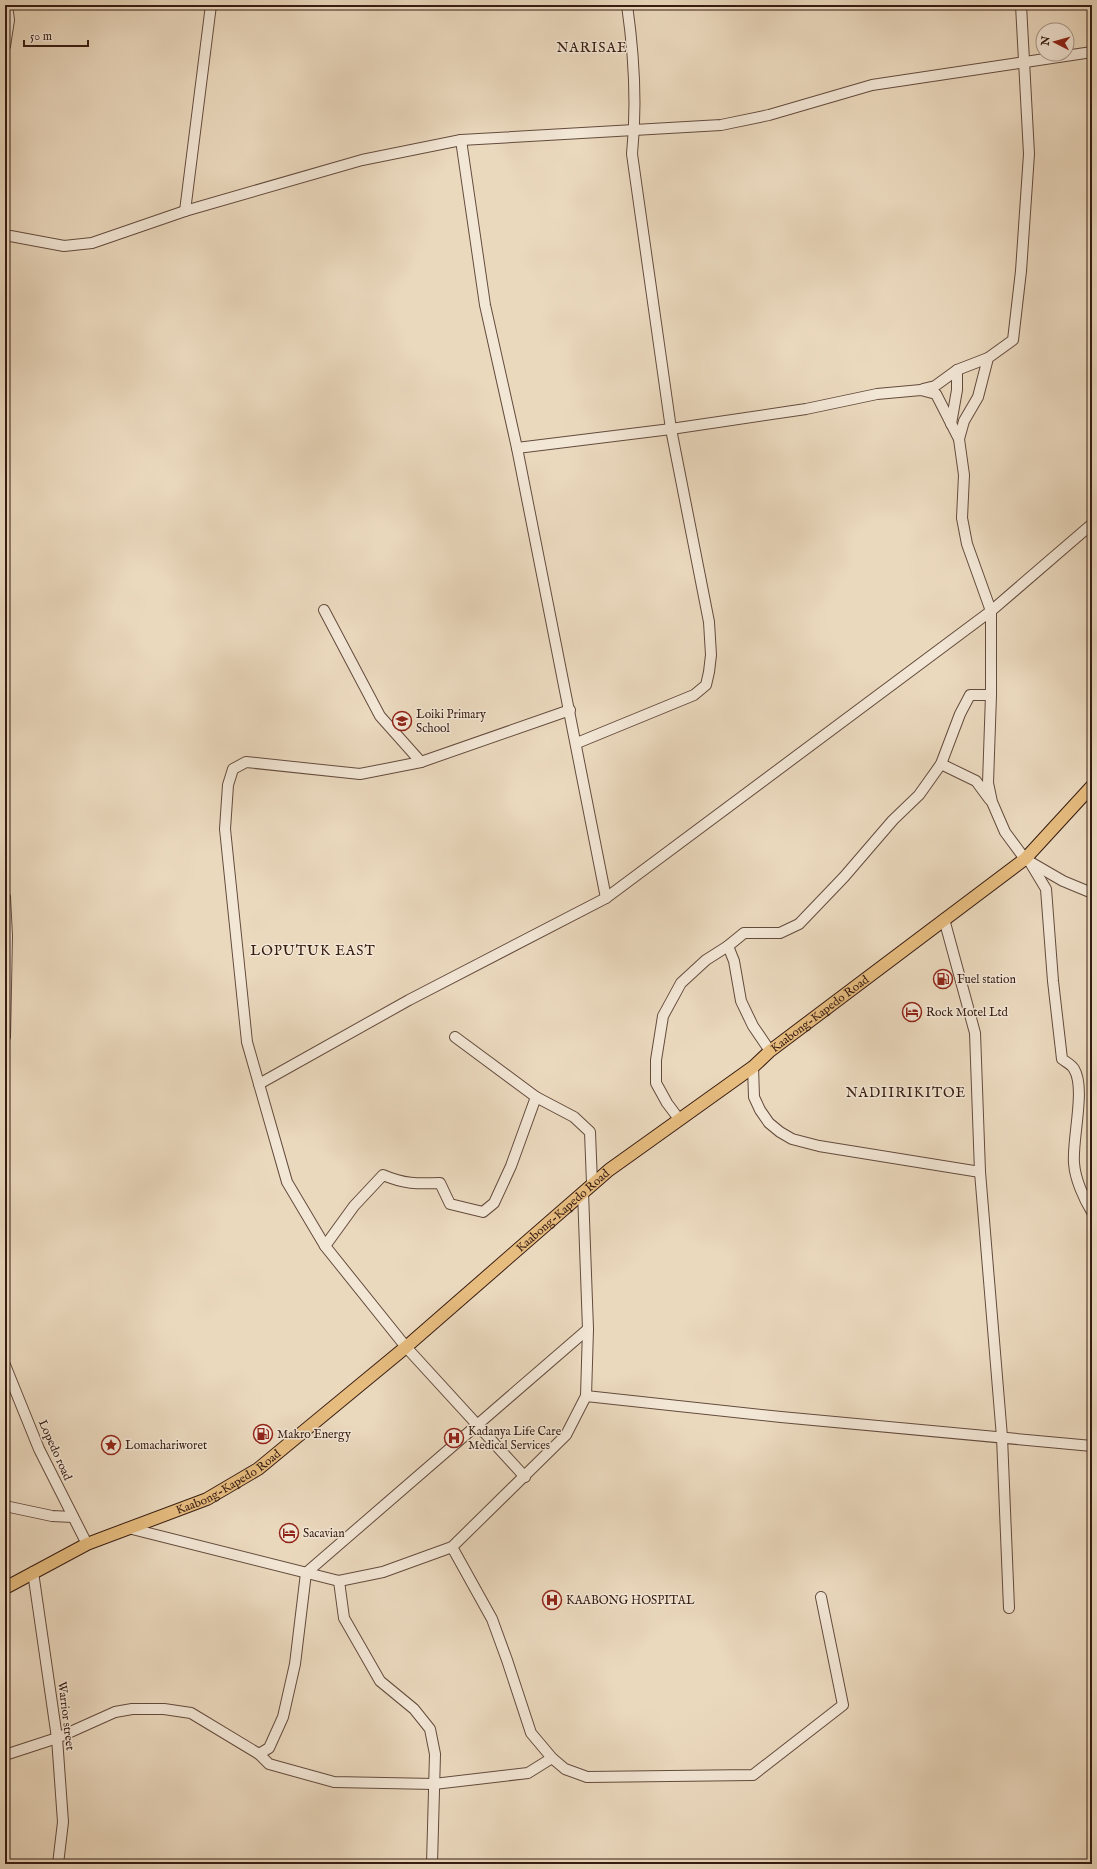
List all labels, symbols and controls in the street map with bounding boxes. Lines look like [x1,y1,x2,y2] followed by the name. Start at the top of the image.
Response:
[24,22,88,48] scale bar
[1035,22,1075,62] north arrow
[30,29,52,44] text: 50 m
[1038,35,1054,48] text: N
[556,39,628,57] district label: NARISAE
[416,707,486,736] place label: Loiki Primary School
[391,710,413,732] school or university icon: Loiki Primary School
[250,942,376,960] district label: LOPUTUK EAST
[932,968,954,990] fuel station icon: Fuel station
[768,972,872,1055] street label: Kaabong-Kapedo Road
[957,972,1016,987] place label: Fuel station
[901,1001,923,1023] hotel icon: Rock Motel Ltd
[926,1005,1009,1020] place label: Rock Motel Ltd
[846,1084,966,1102] district label: NADIIRIKITOE
[513,1165,613,1255] street label: Kaabong-Kapedo Road
[34,1417,75,1484] street label: Lopedo road
[252,1423,274,1445] fuel station icon: Makro Energy
[468,1424,562,1453] place label: Kadanya Life Care Medical Services
[277,1427,351,1442] place label: Makro Energy
[443,1427,465,1449] hospital icon: Kadanya Life Care Medical Services
[100,1434,122,1456] place icon: Lomachariworet
[125,1438,207,1453] place label: Lomachariworet
[174,1446,284,1518] street label: Kaabong-Kapedo Road
[278,1522,300,1544] hotel icon: Sacavian
[303,1526,345,1541] place label: Sacavian
[541,1589,563,1611] hospital icon: KAABONG HOSPITAL
[566,1593,695,1608] place label: KAABONG HOSPITAL
[54,1681,78,1751] street label: Warrior street

